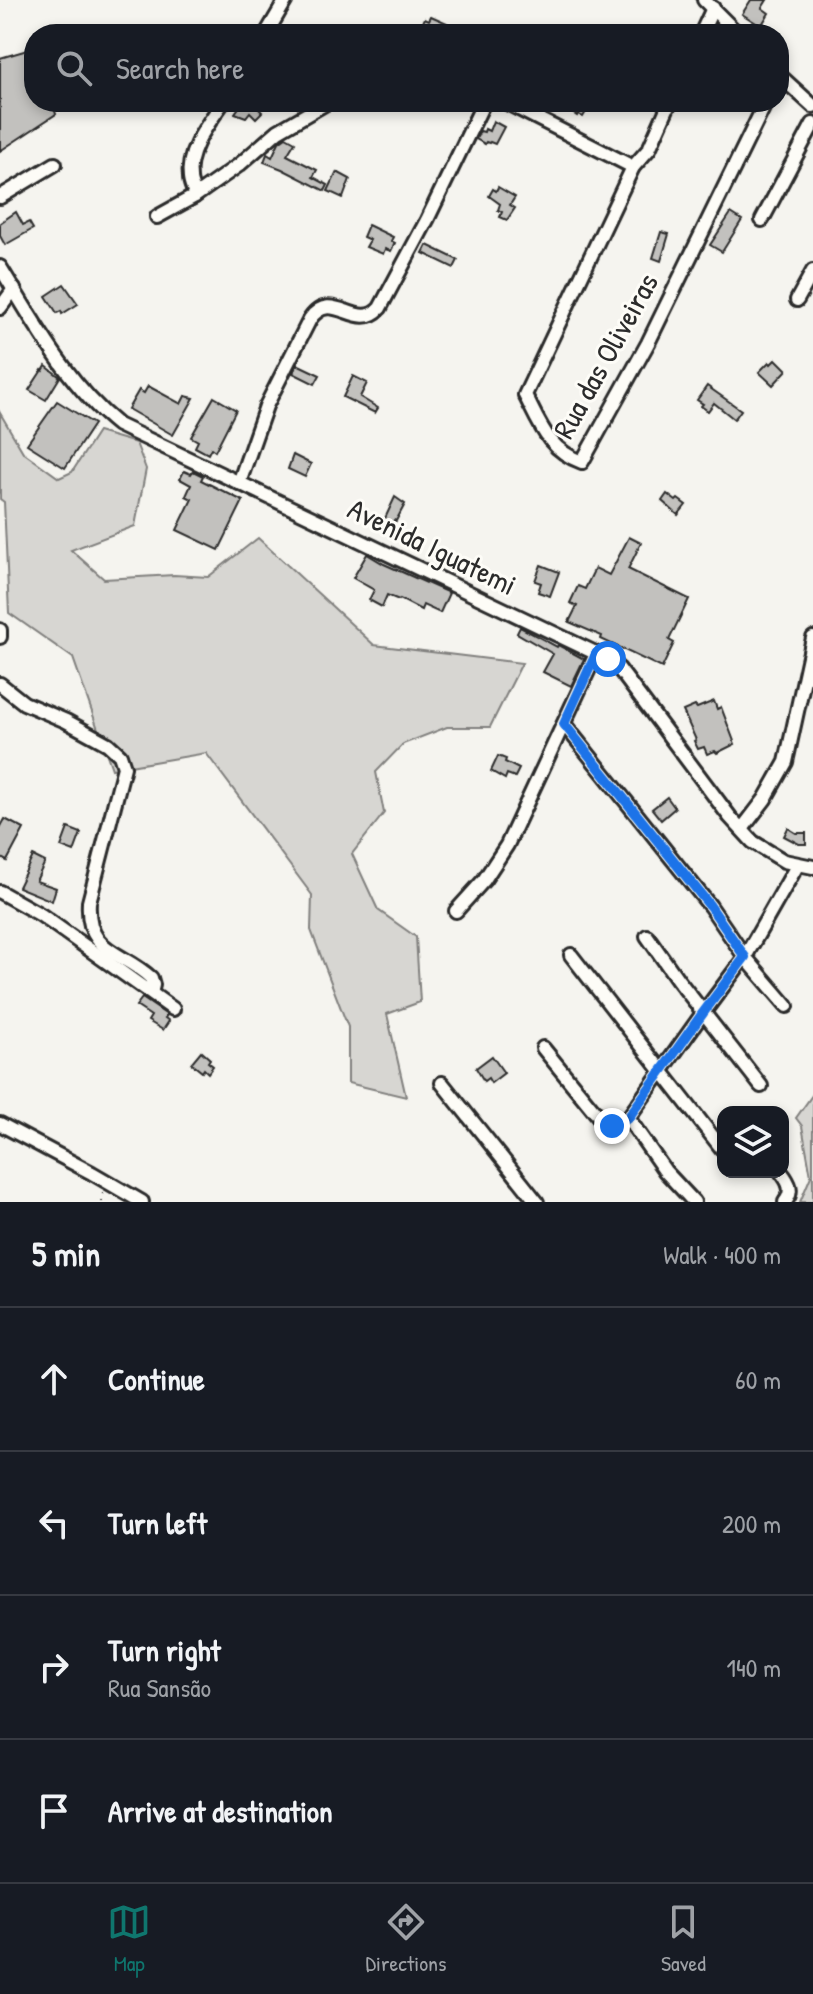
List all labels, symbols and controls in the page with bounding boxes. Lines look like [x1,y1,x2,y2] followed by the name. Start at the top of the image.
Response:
[24,24,789,112] search box
[52,46,96,90] icon: search
[116,48,244,88] text: Search here
[543,266,667,445] street label: Rua das Oliveiras
[342,488,523,604] street label: Avenida Iguatemi
[590,641,626,677] route start
[717,1106,789,1178] map controls
[717,1106,789,1178] button: layers
[594,1108,630,1144] route end
[32,1231,100,1277] text: 5 min
[663,1237,781,1272] text: Walk · 400 m
[32,1357,76,1401] icon: ahead
[108,1359,205,1399] text: Continue
[735,1362,781,1397] text: 60 m
[32,1501,76,1545] icon: left
[108,1503,207,1543] text: Turn left
[722,1506,781,1541] text: 200 m
[108,1630,221,1670] text: Turn right
[32,1645,76,1689] icon: right
[727,1650,781,1685] text: 140 m
[108,1670,211,1705] text: Rua Sansão
[32,1789,76,1833] icon: arrive
[108,1791,333,1831] text: Arrive at destination
[107,1900,151,1978] tab: Map
[366,1900,447,1978] tab: Directions
[661,1900,706,1978] tab: Saved

